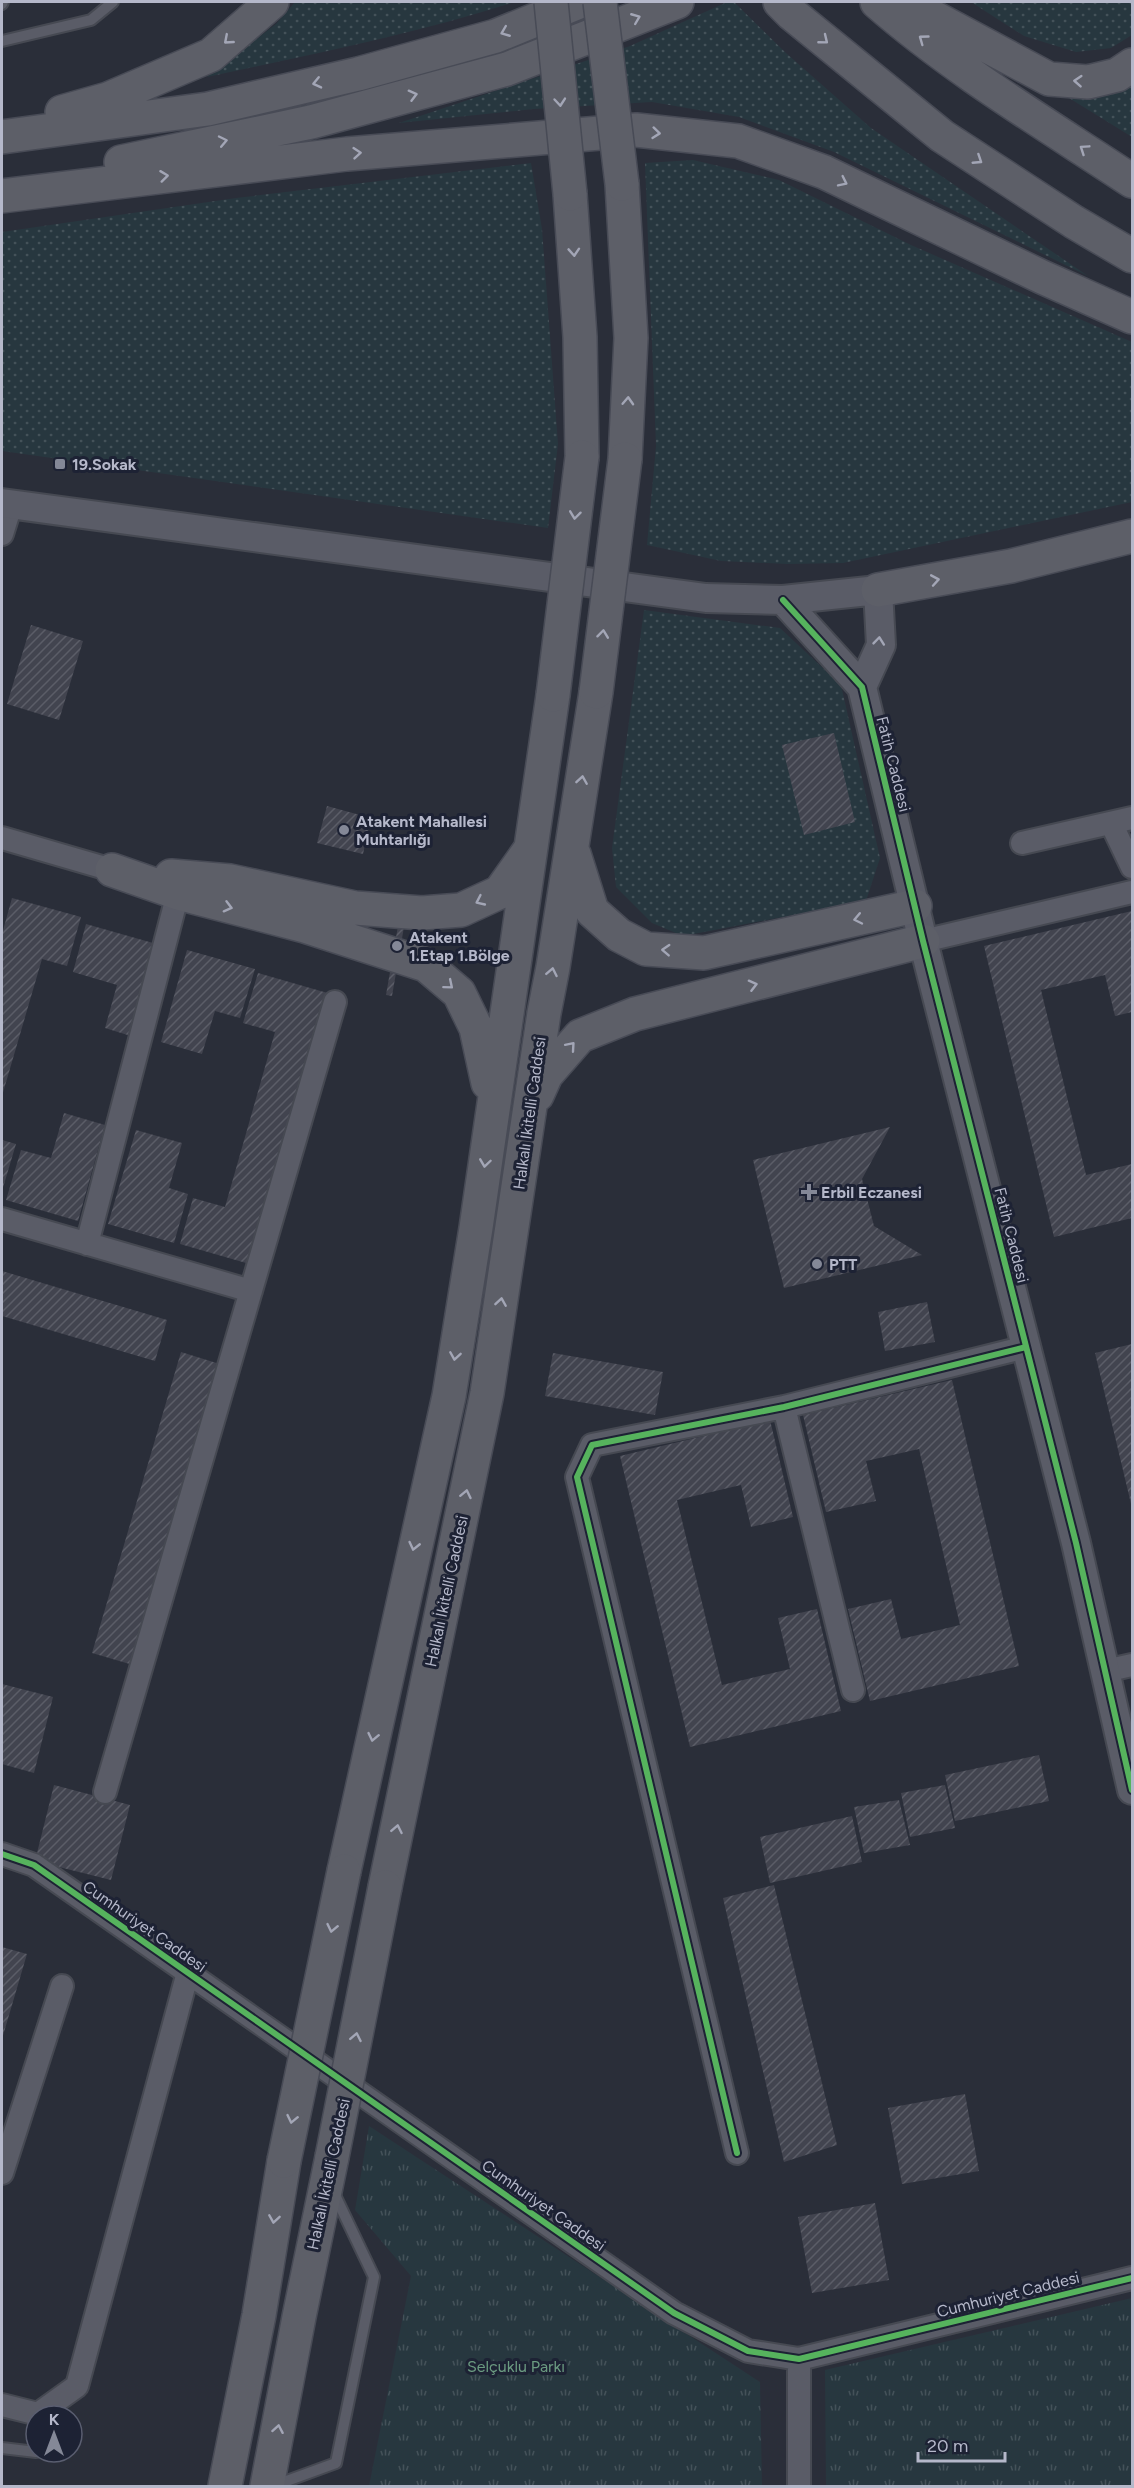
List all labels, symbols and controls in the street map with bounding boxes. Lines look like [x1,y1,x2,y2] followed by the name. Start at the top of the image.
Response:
[630,13,641,25] one-way arrow
[501,25,512,37] one-way arrow
[224,33,235,44] one-way arrow
[817,33,828,44] one-way arrow
[918,35,929,46] one-way arrow
[1073,75,1082,88] one-way arrow
[313,76,323,89] one-way arrow
[408,90,418,103] one-way arrow
[553,97,566,106] one-way arrow
[652,126,661,138] one-way arrow
[218,135,228,148] one-way arrow
[1079,145,1090,156] one-way arrow
[353,147,362,160] one-way arrow
[972,152,982,164] one-way arrow
[159,171,168,183] one-way arrow
[837,174,848,186] one-way arrow
[567,248,580,257] one-way arrow
[622,396,635,405] one-way arrow
[72,455,137,474] place label: 19.Sokak
[53,457,67,471] marker: 19.Sokak
[569,510,581,519] one-way arrow
[930,574,940,587] one-way arrow
[597,629,609,638] one-way arrow
[872,636,885,645] one-way arrow
[872,714,915,814] street label: Fatih Caddesi
[576,775,588,784] one-way arrow
[356,812,487,849] place label: Atakent Mahallesi Muhtarlığı
[337,823,351,837] marker: Atakent Mahallesi Muhtarlığı
[475,894,486,906] one-way arrow
[222,900,233,912] one-way arrow
[853,912,863,925] one-way arrow
[409,928,510,965] place label: Atakent 1.Etap 1.Bölge
[390,939,404,953] marker: Atakent 1.Etap 1.Bölge
[662,944,671,957] one-way arrow
[545,968,558,978] one-way arrow
[443,978,454,989] one-way arrow
[748,979,758,992] one-way arrow
[509,1035,550,1191] street label: Halkalı İkitelli Caddesi
[563,1042,574,1053] one-way arrow
[479,1158,491,1167] one-way arrow
[821,1183,922,1202] place label: Erbil Eczanesi
[802,1185,816,1199] marker: Erbil Eczanesi
[990,1185,1033,1285] street label: Fatih Caddesi
[829,1255,858,1274] place label: PTT
[810,1257,824,1271] marker: PTT
[494,1298,507,1308] one-way arrow
[450,1351,462,1360] one-way arrow
[459,1489,472,1499] one-way arrow
[421,1514,472,1669] street label: Halkalı İkitelli Caddesi
[408,1541,421,1551] one-way arrow
[367,1731,380,1741] one-way arrow
[390,1824,403,1834] one-way arrow
[79,1877,210,1976] street label: Cumhuriyet Caddesi
[326,1923,339,1933] one-way arrow
[349,2033,362,2043] one-way arrow
[303,2097,354,2252] street label: Halkalı İkitelli Caddesi
[287,2114,300,2124] one-way arrow
[478,2156,609,2255] street label: Cumhuriyet Caddesi
[269,2214,281,2224] one-way arrow
[935,2268,1081,2321] street label: Cumhuriyet Caddesi
[467,2357,565,2376] park label: Selçuklu Parkı
[24,2404,84,2464] north arrow
[49,2410,60,2429] text: K
[271,2424,284,2434] one-way arrow
[918,2425,1005,2463] scale bar
[927,2435,968,2457] text: 20 m

